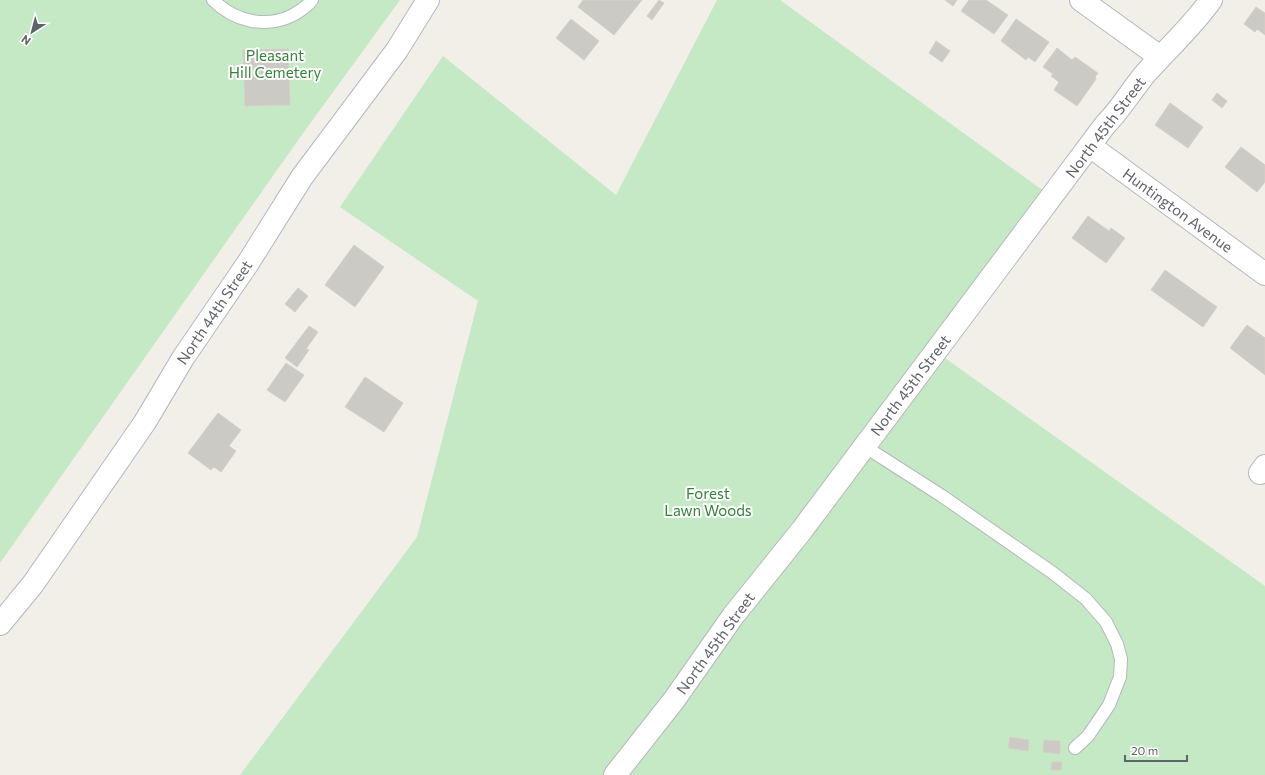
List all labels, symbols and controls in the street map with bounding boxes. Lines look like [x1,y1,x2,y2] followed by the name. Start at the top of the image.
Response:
[12,12,52,52] north arrow
[19,33,33,48] text: N
[229,46,321,81] park label: Pleasant Hill Cemetery
[1061,73,1149,181] street label: North 45th Street
[1120,164,1237,256] street label: Huntington Avenue
[172,256,256,368] street label: North 44th Street
[866,331,954,439] street label: North 45th Street
[664,484,752,519] park label: Forest Lawn Woods
[672,589,758,697] street label: North 45th Street
[1125,737,1187,763] scale bar
[1131,743,1158,757] text: 20 m

